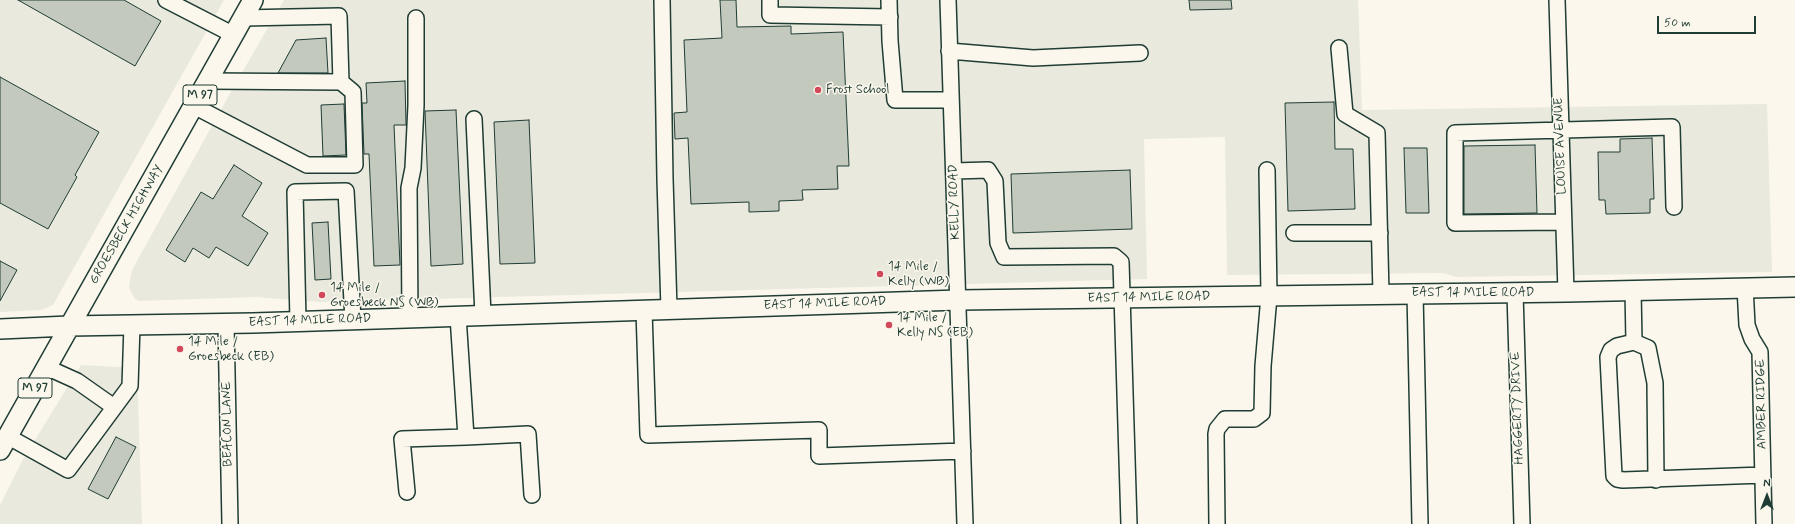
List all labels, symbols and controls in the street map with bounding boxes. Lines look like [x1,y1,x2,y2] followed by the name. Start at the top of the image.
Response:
[1659,8,1758,34] scale bar
[1664,15,1691,31] text: 50 m
[826,82,889,98] place label: Frost School
[183,85,217,105] road number: M 97
[813,85,823,95] marker: Frost School
[1552,97,1570,195] street label: LOUISE AVENUE
[87,163,167,287] street label: GROESBECK HIGHWAY
[946,164,964,240] street label: KELLY ROAD
[888,259,949,290] place label: 14 Mile / Kelly (WB)
[875,269,885,279] marker: 14 Mile / Kelly (WB)
[330,280,438,311] place label: 14 Mile / Groesbeck NS (WB)
[1412,285,1534,301] street label: EAST 14 MILE ROAD
[1087,289,1211,307] street label: EAST 14 MILE ROAD
[317,290,327,300] marker: 14 Mile / Groesbeck NS (WB)
[763,294,887,314] street label: EAST 14 MILE ROAD
[897,310,973,341] place label: 14 Mile / Kelly NS (EB)
[248,311,372,331] street label: EAST 14 MILE ROAD
[884,320,894,330] marker: 14 Mile / Kelly NS (EB)
[188,334,274,365] place label: 14 Mile / Groesbeck (EB)
[175,344,185,354] marker: 14 Mile / Groesbeck (EB)
[1508,351,1528,465] street label: HAGGERTY DRIVE
[1753,359,1771,449] street label: AMBER RIDGE
[18,378,52,398] road number: M 97
[219,381,237,467] street label: BEACON LANE
[1747,476,1787,516] north arrow
[1763,477,1771,491] text: N

